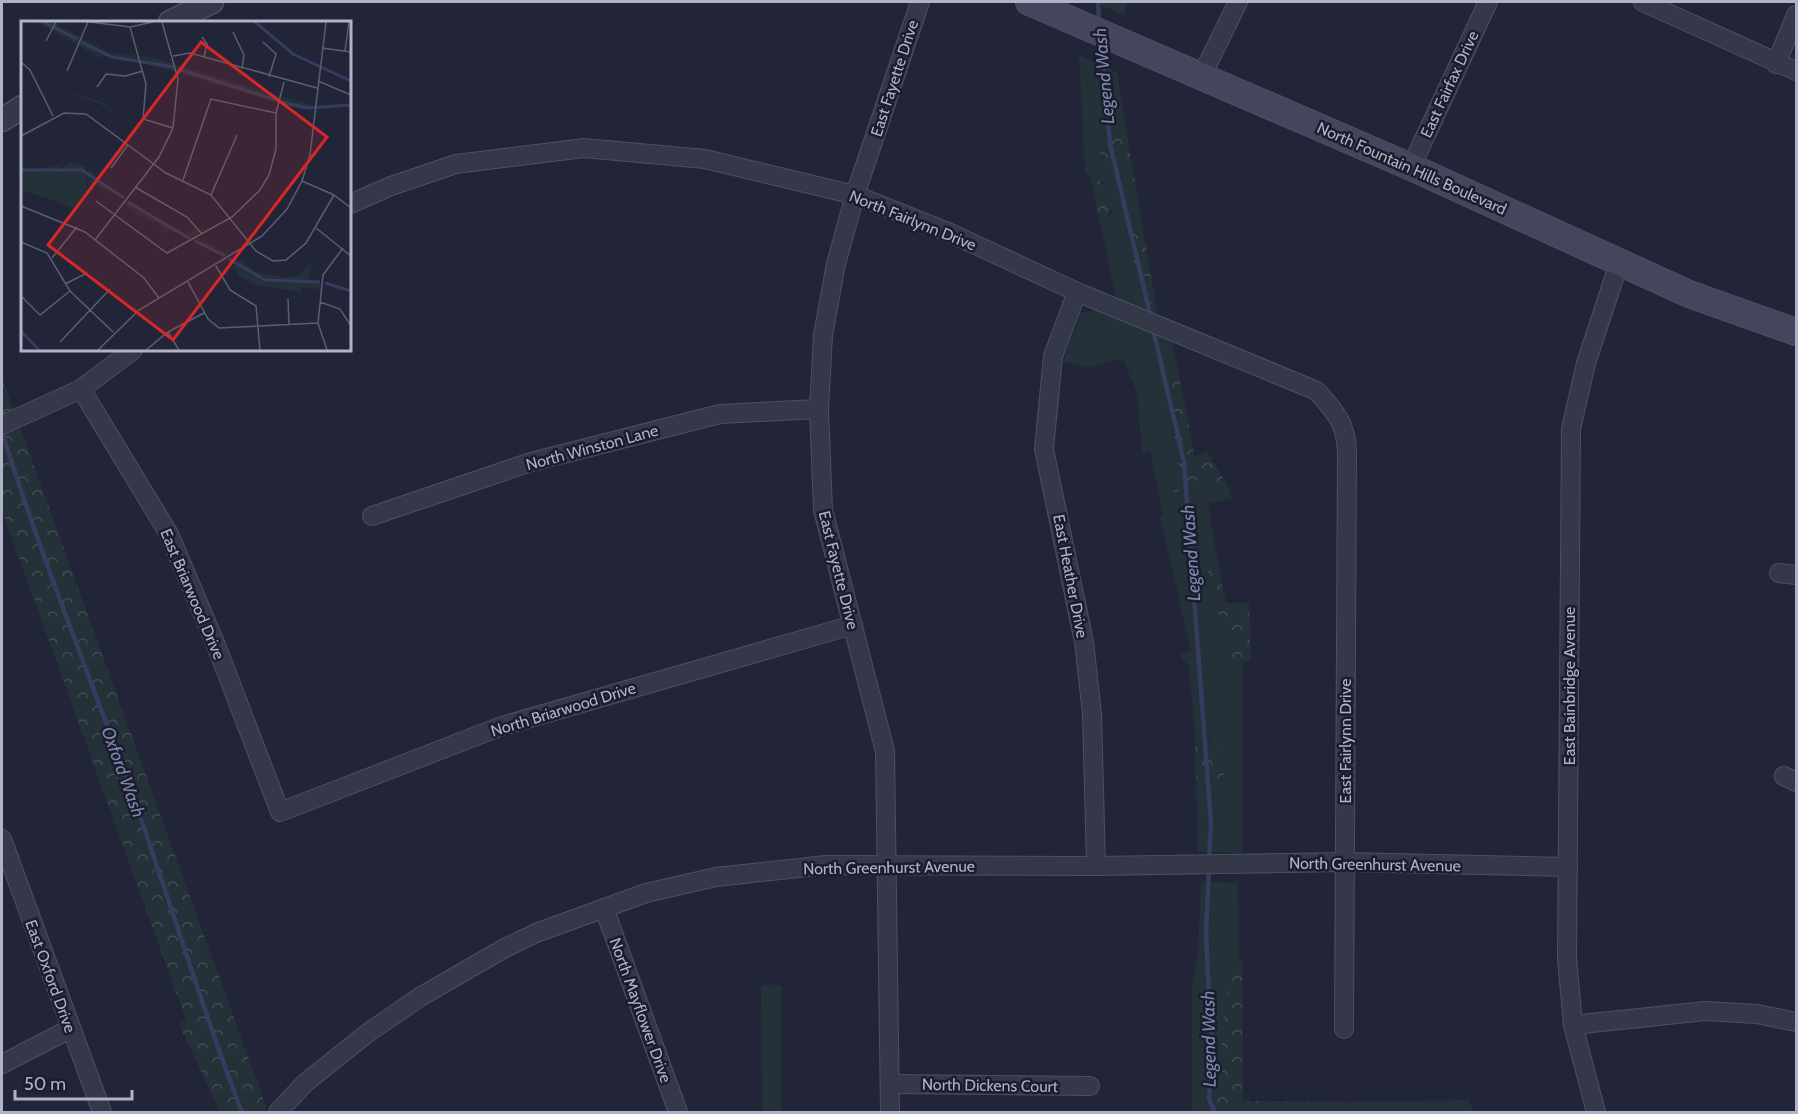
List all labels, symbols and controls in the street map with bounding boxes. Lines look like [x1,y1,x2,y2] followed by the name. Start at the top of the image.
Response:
[867,17,922,139] street label: East Fayette Drive
[21,21,351,351] inset map
[1089,27,1119,125] water label: Legend Wash
[1416,28,1483,141] street label: East Fairfax Drive
[1314,118,1509,219] street label: North Fountain Hills Boulevard
[847,186,979,255] street label: North Fairlynn Drive
[524,421,660,474] street label: North Winston Lane
[1177,504,1205,602] water label: Legend Wash
[815,509,862,631] street label: East Fayette Drive
[1049,513,1092,640] street label: East Heather Drive
[156,526,229,662] street label: East Briarwood Drive
[1560,607,1579,765] street label: East Bainbridge Avenue
[488,678,638,741] street label: North Briarwood Drive
[1336,679,1355,803] street label: East Fairlynn Drive
[96,724,150,820] water label: Oxford Wash
[1289,854,1461,875] street label: North Greenhurst Avenue
[803,857,975,878] street label: North Greenhurst Avenue
[21,917,80,1035] street label: East Oxford Drive
[605,935,676,1085] street label: North Mayflower Drive
[1197,991,1221,1087] water label: Legend Wash
[15,1063,132,1101] scale bar
[24,1073,66,1095] text: 50 m
[922,1075,1059,1096] street label: North Dickens Court

